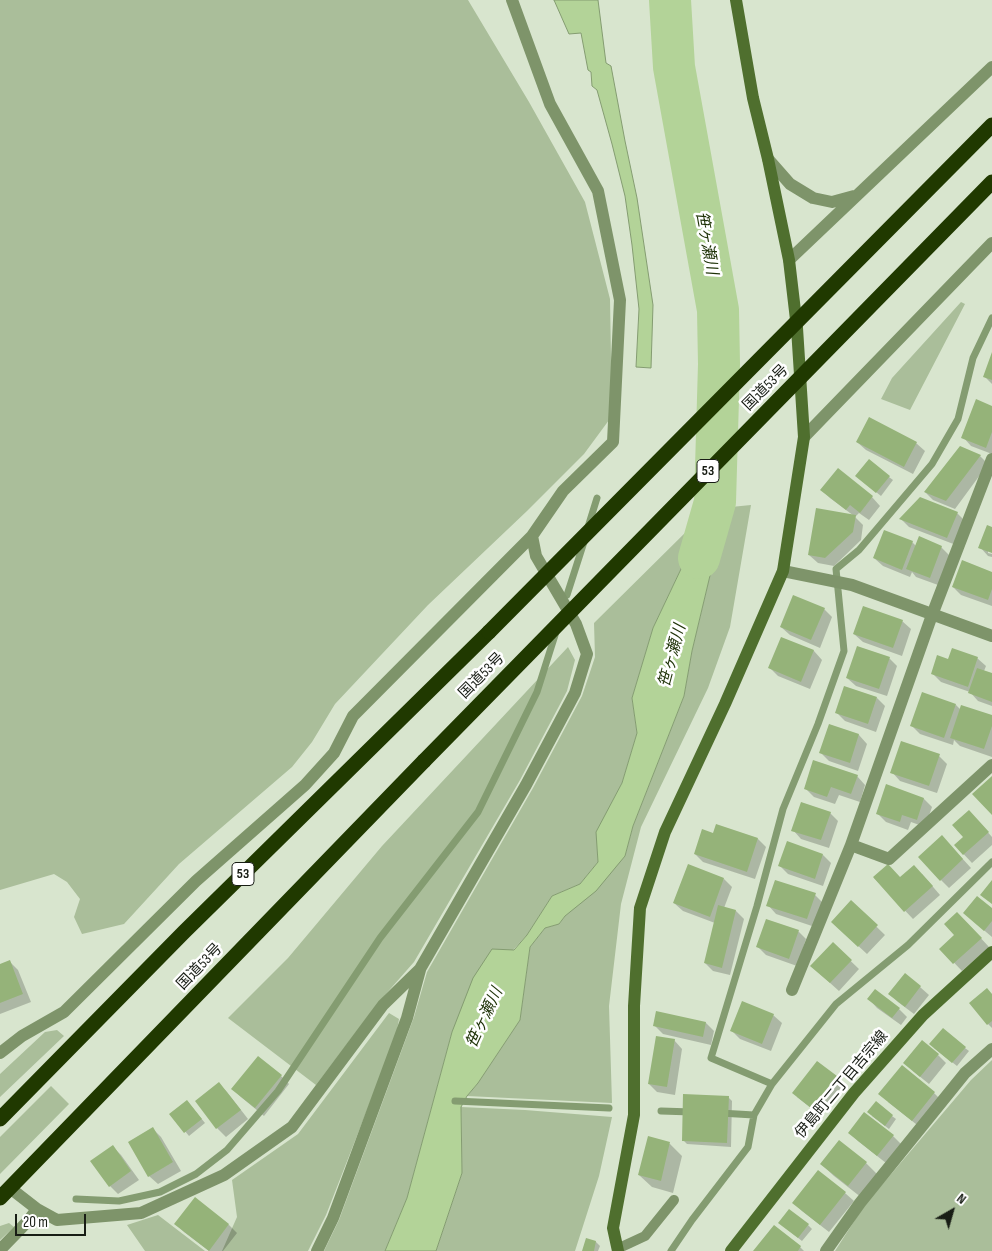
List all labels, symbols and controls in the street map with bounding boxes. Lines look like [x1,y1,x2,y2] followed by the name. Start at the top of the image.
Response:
[691,210,721,276] water label: 笹ヶ瀬川
[739,361,793,415] street label: 国道53号
[697,460,719,482] road number: 53
[655,623,691,689] water label: 笹ヶ瀬川
[455,649,509,703] street label: 国道53号
[232,862,254,886] road number: 53
[174,940,226,994] street label: 国道53号
[463,985,507,1051] water label: 笹ヶ瀬川
[792,1028,892,1142] street label: 伊島町二丁目吉宗線
[927,1186,977,1236] north arrow
[953,1190,970,1208] text: N
[18,1204,89,1236] scale bar
[23,1213,48,1232] text: 20 m

